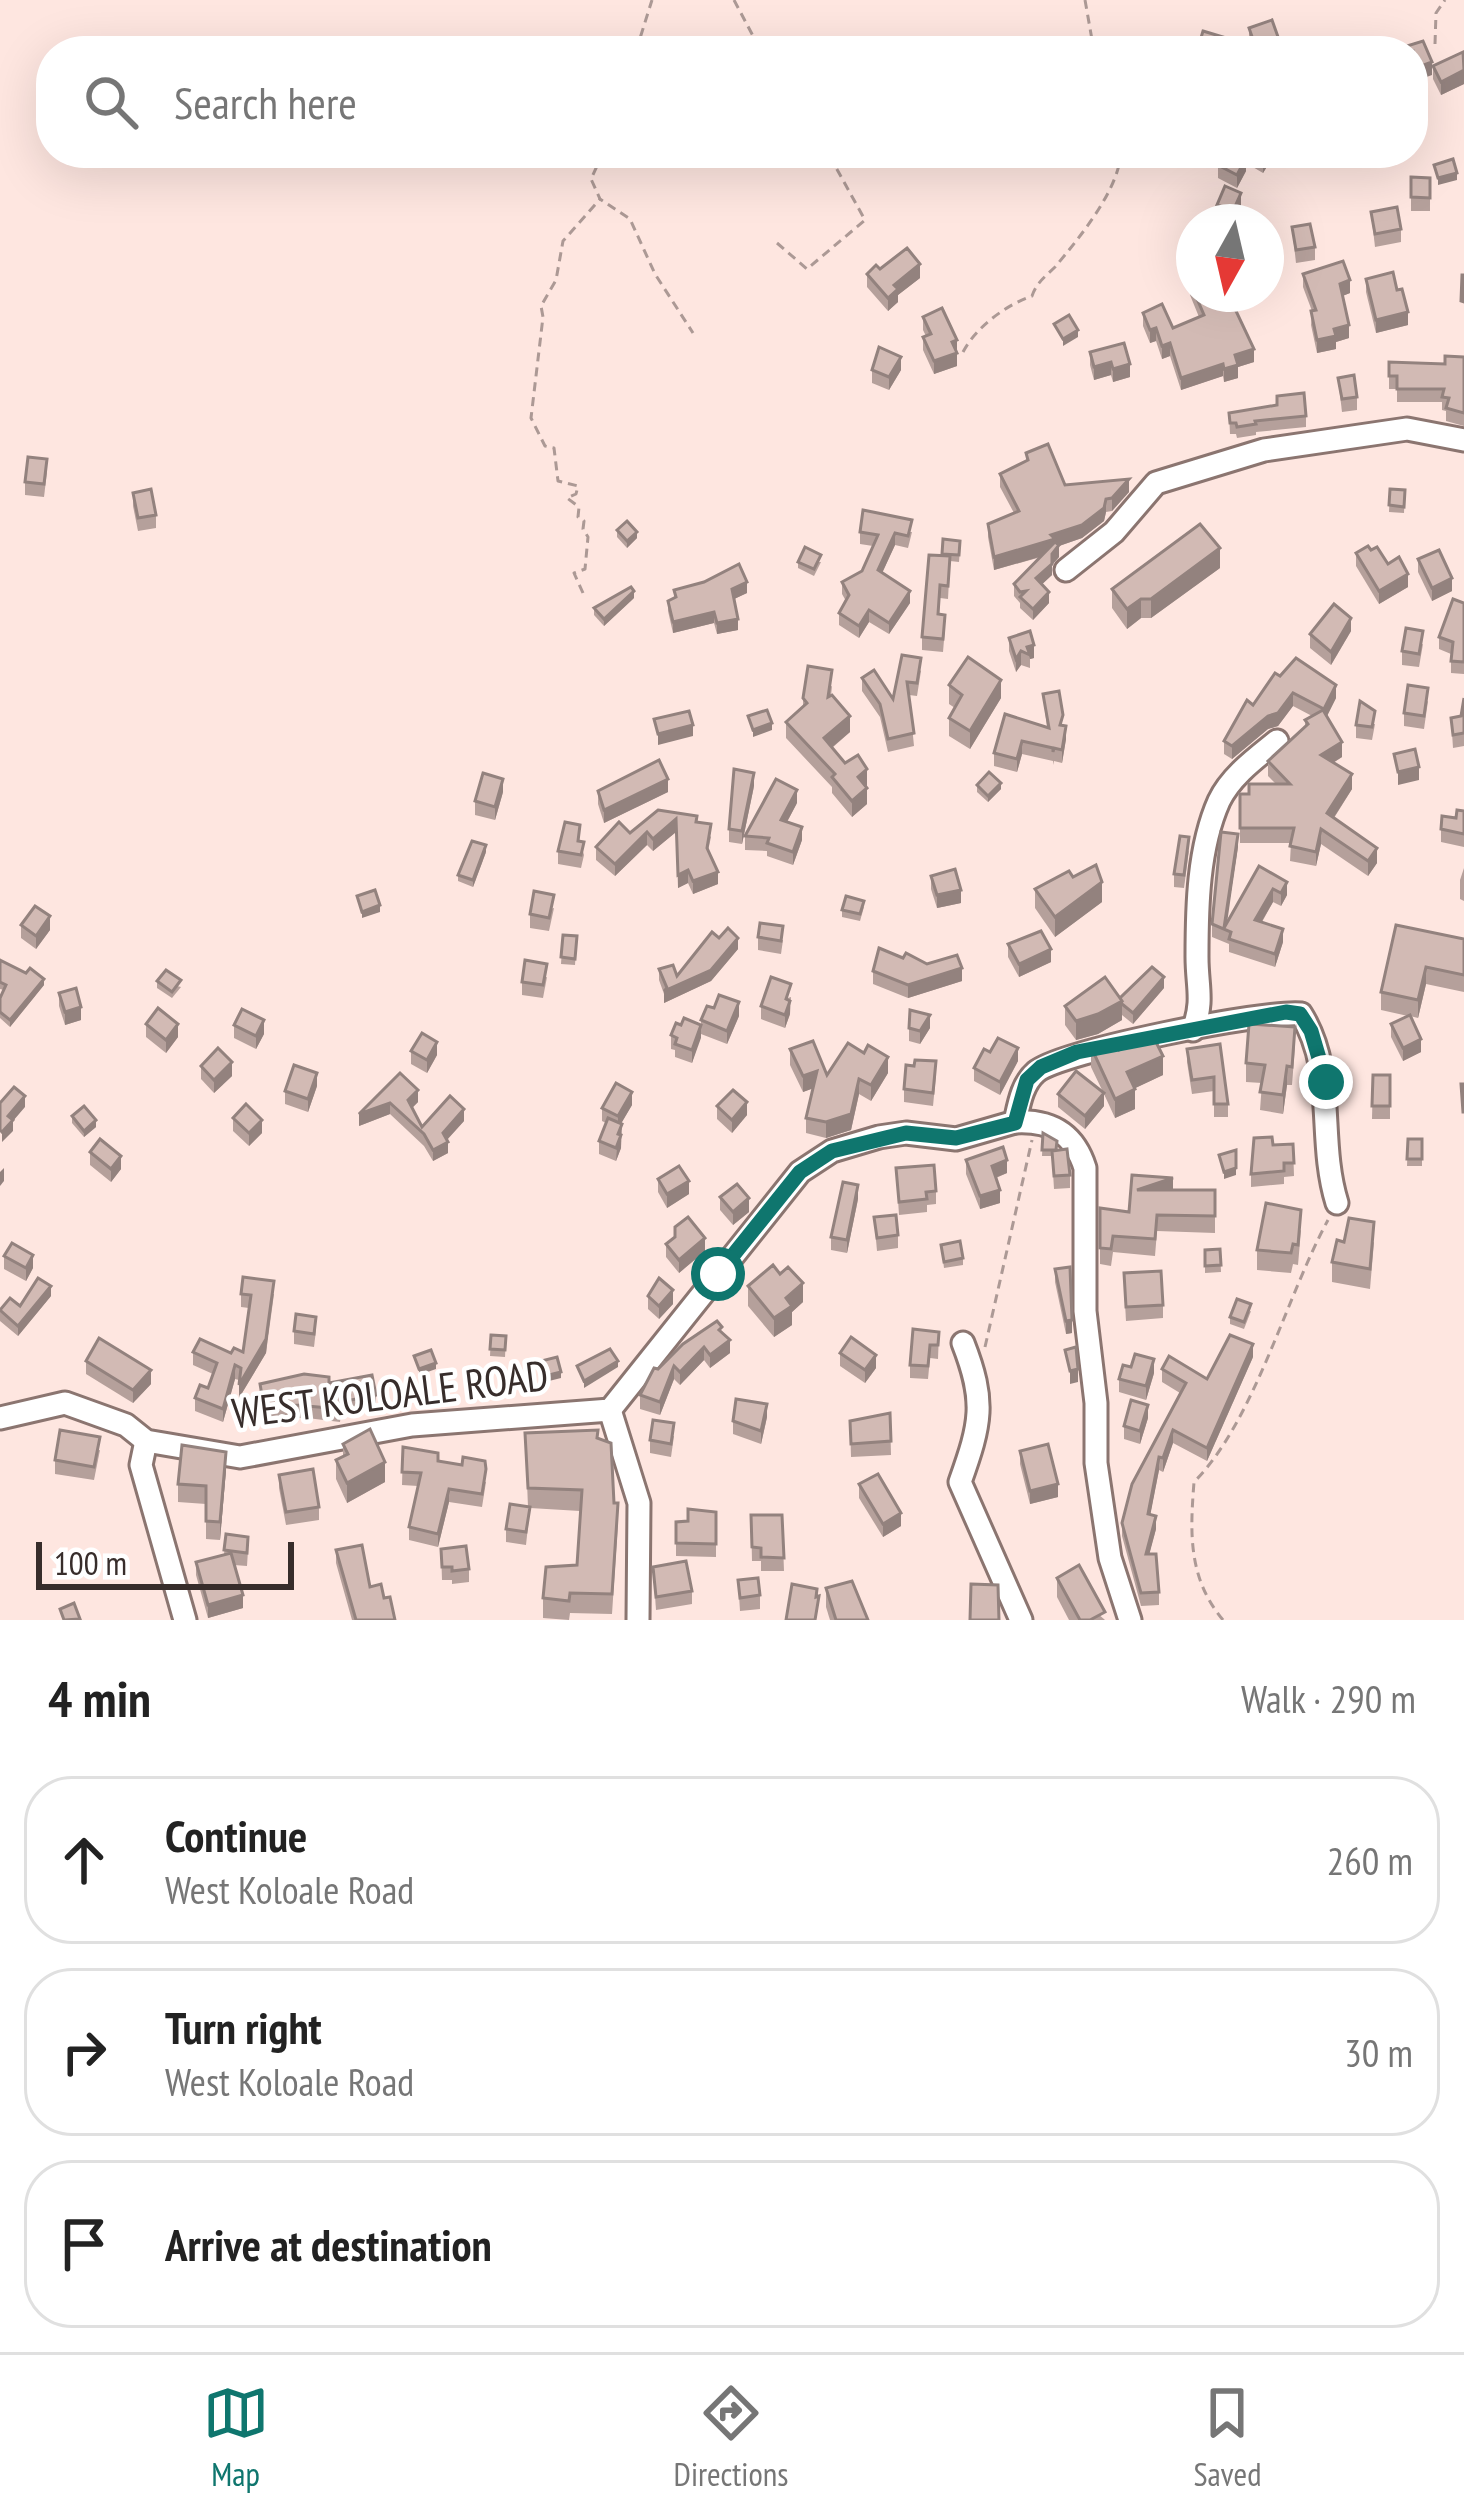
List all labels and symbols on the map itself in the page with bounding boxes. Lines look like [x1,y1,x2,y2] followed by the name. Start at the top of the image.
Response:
[1176,204,1284,312] north arrow
[1299,1055,1353,1109] route end
[691,1247,745,1301] route start
[229,1347,551,1440] street label: WEST KOLOALE ROAD
[36,1536,294,1589] scale bar

